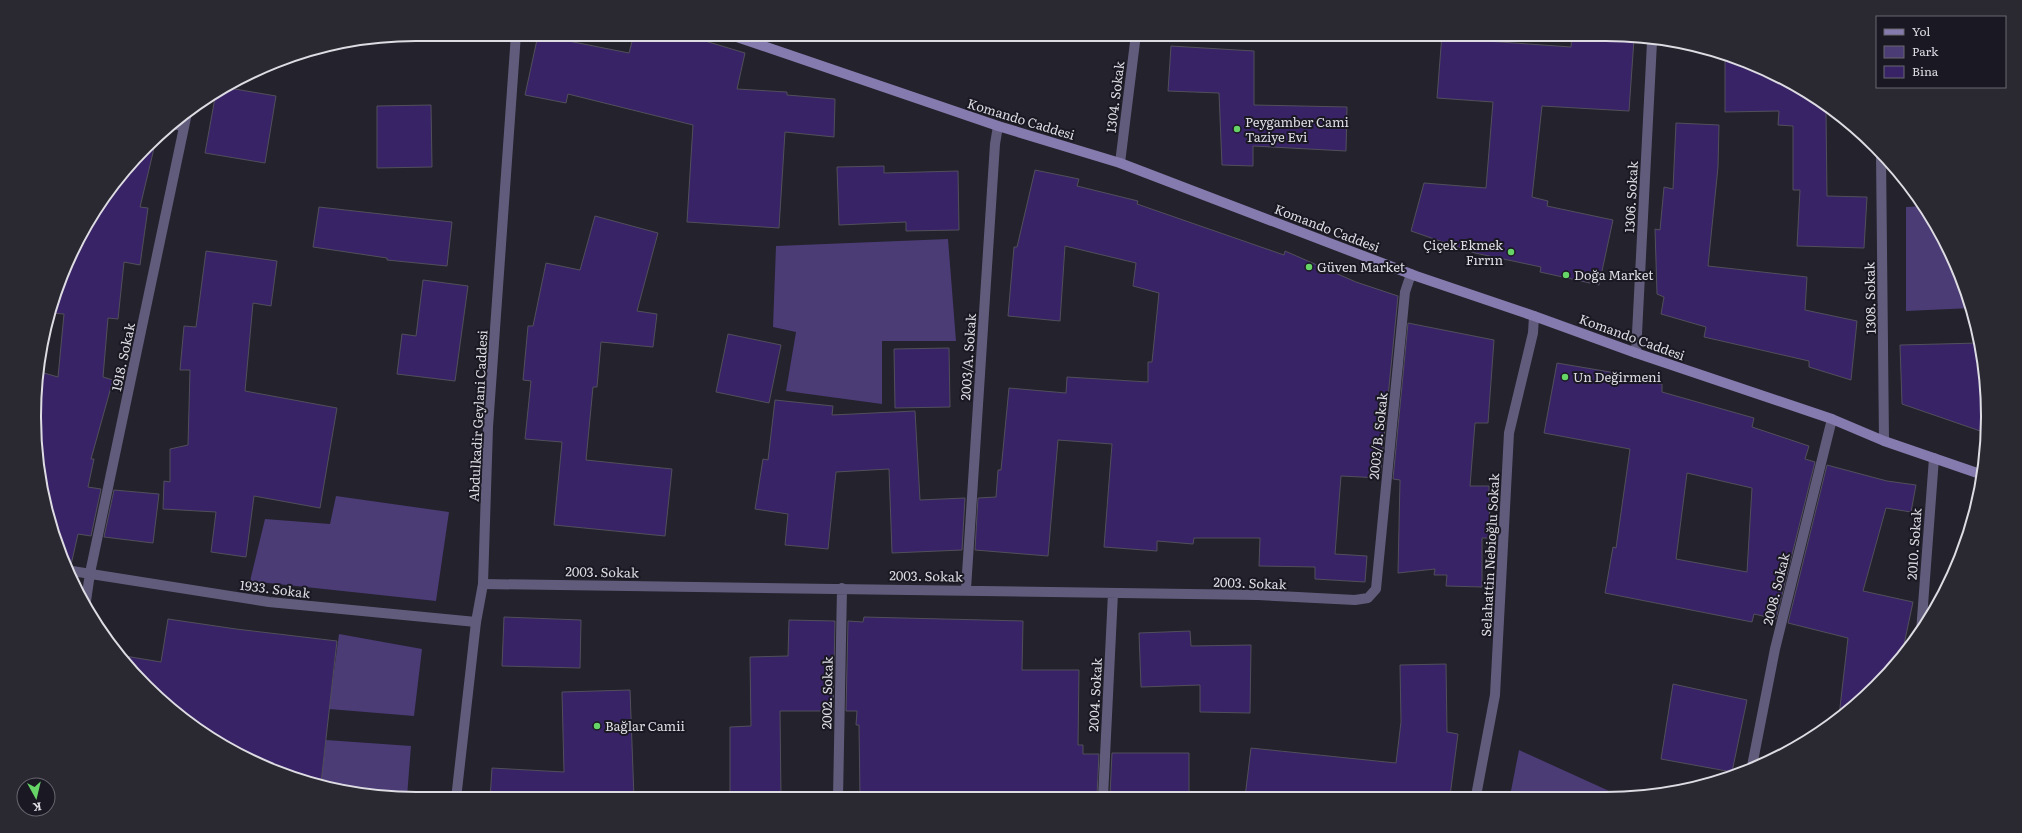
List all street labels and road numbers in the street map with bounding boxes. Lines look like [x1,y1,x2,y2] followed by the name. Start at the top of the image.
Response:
[1101,59,1128,134] street label: 1304. Sokak
[965,93,1078,144] street label: Komando Caddesi
[1619,160,1642,233] street label: 1306. Sokak
[1272,199,1383,257] street label: Komando Caddesi
[1859,261,1880,334] street label: 1308. Sokak
[1577,309,1688,365] street label: Komando Caddesi
[955,312,980,401] street label: 2003/A. Sokak
[106,320,139,393] street label: 1918. Sokak
[464,329,492,502] street label: Abdulkadir Geylani Caddesi
[1363,390,1392,480] street label: 2003/B. Sokak
[1476,472,1503,637] street label: Selahattin Nebioğlu Sokak
[1902,506,1926,580] street label: 2010. Sokak
[1757,550,1794,627] street label: 2008. Sokak
[565,561,640,582] street label: 2003. Sokak
[889,565,964,586] street label: 2003. Sokak
[1213,572,1288,593] street label: 2003. Sokak
[239,575,312,602] street label: 1933. Sokak
[816,655,837,730] street label: 2002. Sokak
[1083,657,1106,732] street label: 2004. Sokak

